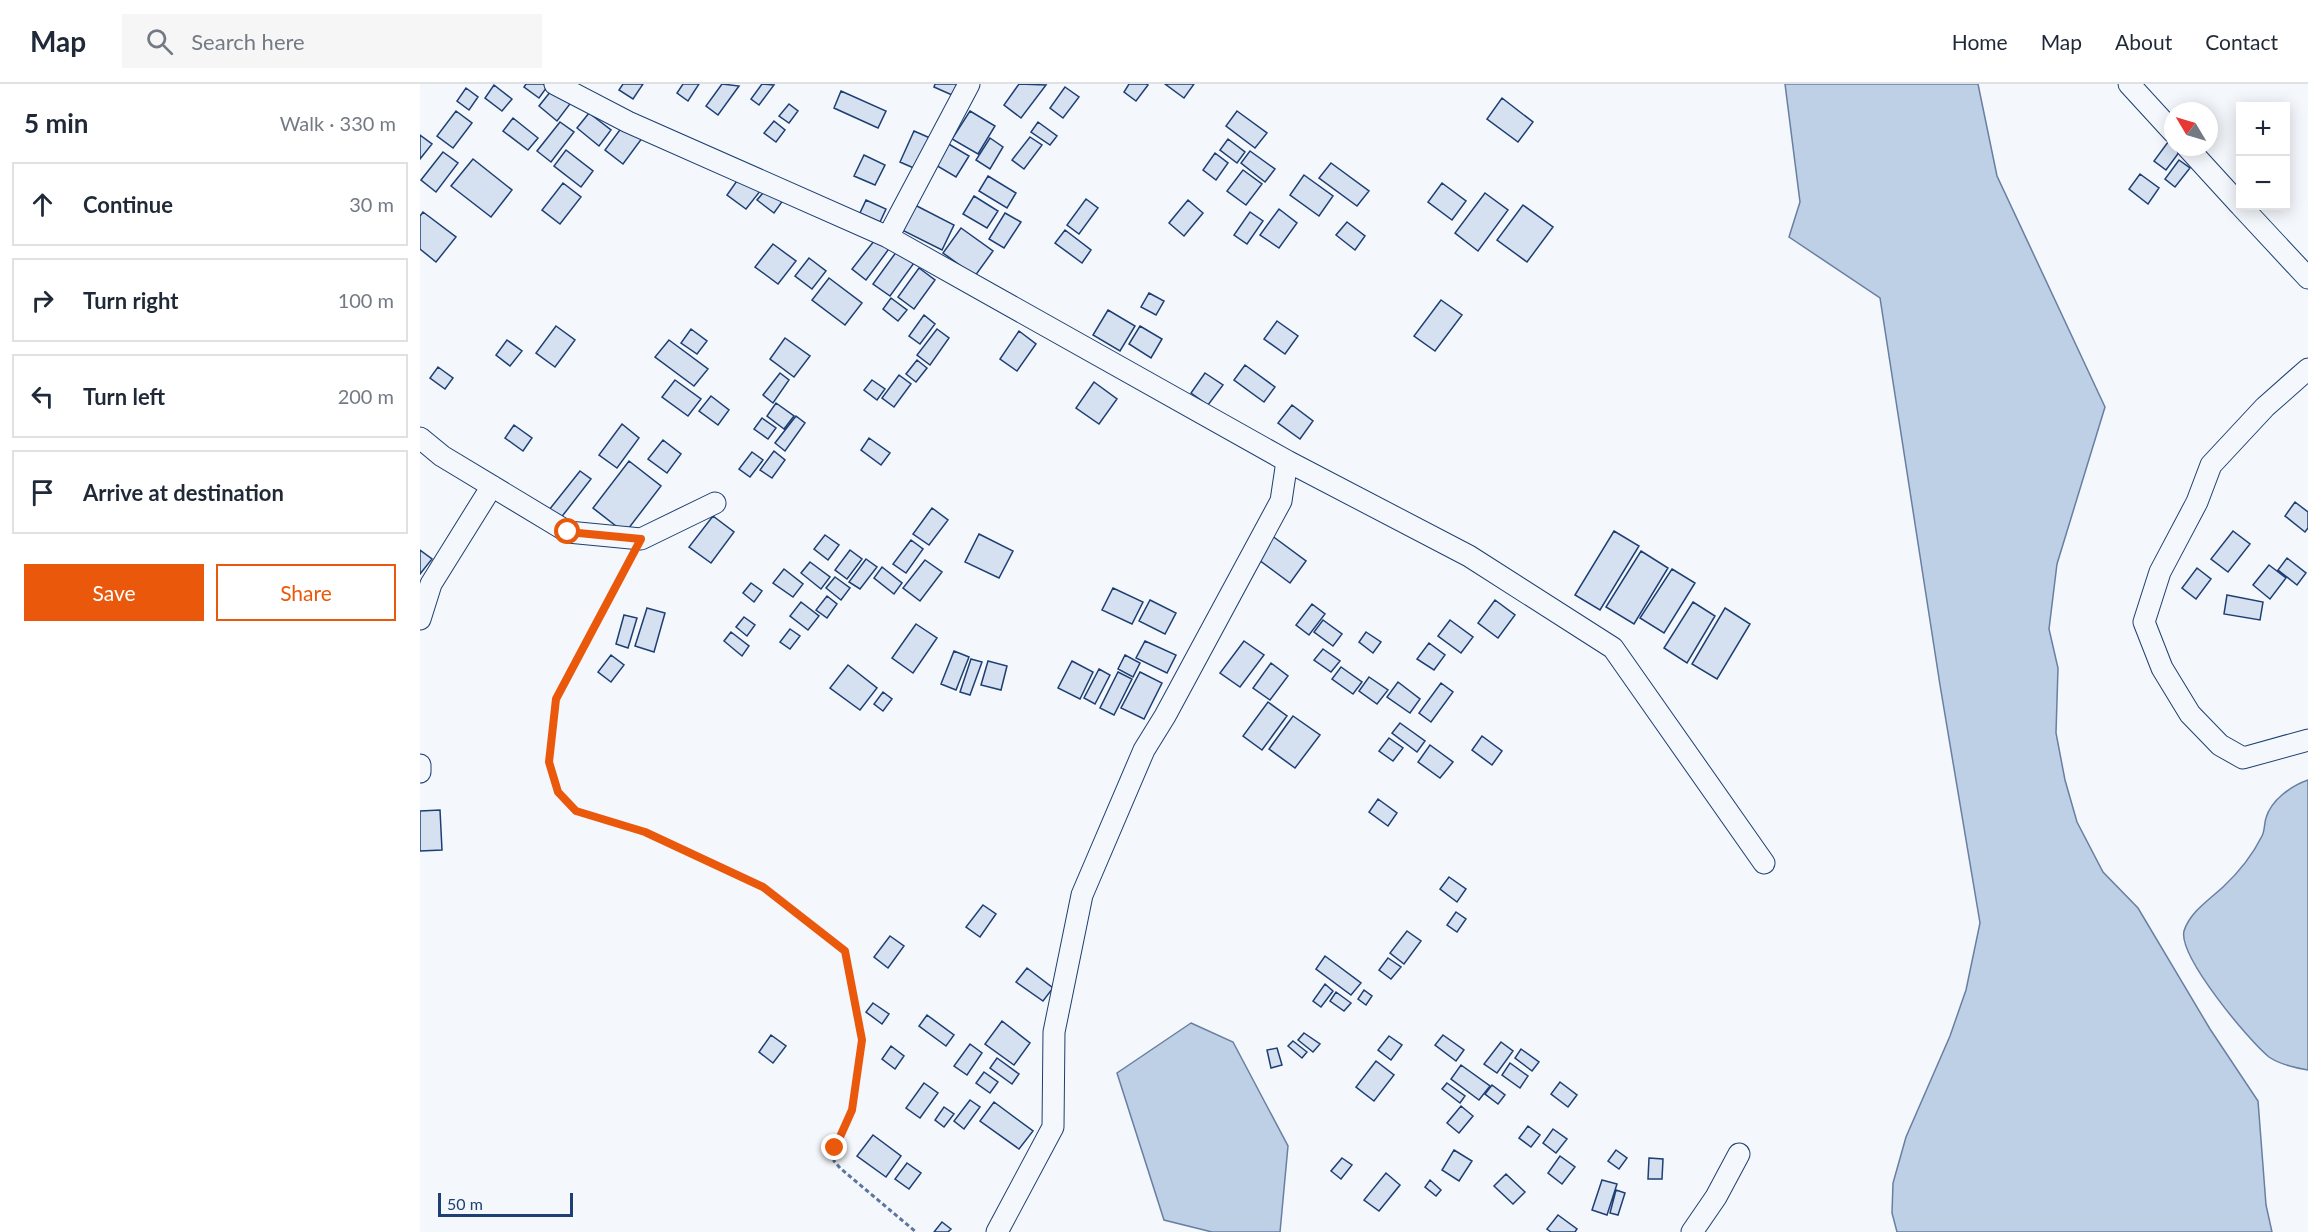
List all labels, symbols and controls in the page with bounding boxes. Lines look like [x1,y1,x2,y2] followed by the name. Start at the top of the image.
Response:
[122,14,542,68] search box
[30,24,86,58] text: Map
[143,25,176,58] icon: search
[191,28,305,55] text: Search here
[1952,29,2008,54] text: Home
[2041,29,2082,54] text: Map
[2115,29,2172,54] text: About
[2205,29,2278,54] text: Contact
[2164,102,2218,156] north arrow
[2236,102,2290,210] map controls
[2236,102,2290,156] button: +
[24,107,88,139] text: 5 min
[280,111,396,135] text: Walk · 330 m
[2236,156,2290,210] button: −
[26,188,59,221] icon: ahead
[83,191,173,218] text: Continue
[349,192,394,216] text: 30 m
[26,284,59,317] icon: right
[83,287,178,314] text: Turn right
[338,288,394,312] text: 100 m
[26,380,59,413] icon: left
[83,383,165,410] text: Turn left
[338,384,394,408] text: 200 m
[26,476,59,509] icon: arrive
[83,479,284,506] text: Arrive at destination
[554,518,580,544] route start
[24,564,204,621] button: Save
[216,564,396,621] button: Share
[821,1134,847,1160] route end
[438,1190,573,1218] scale bar
[447,1194,483,1213] text: 50 m

